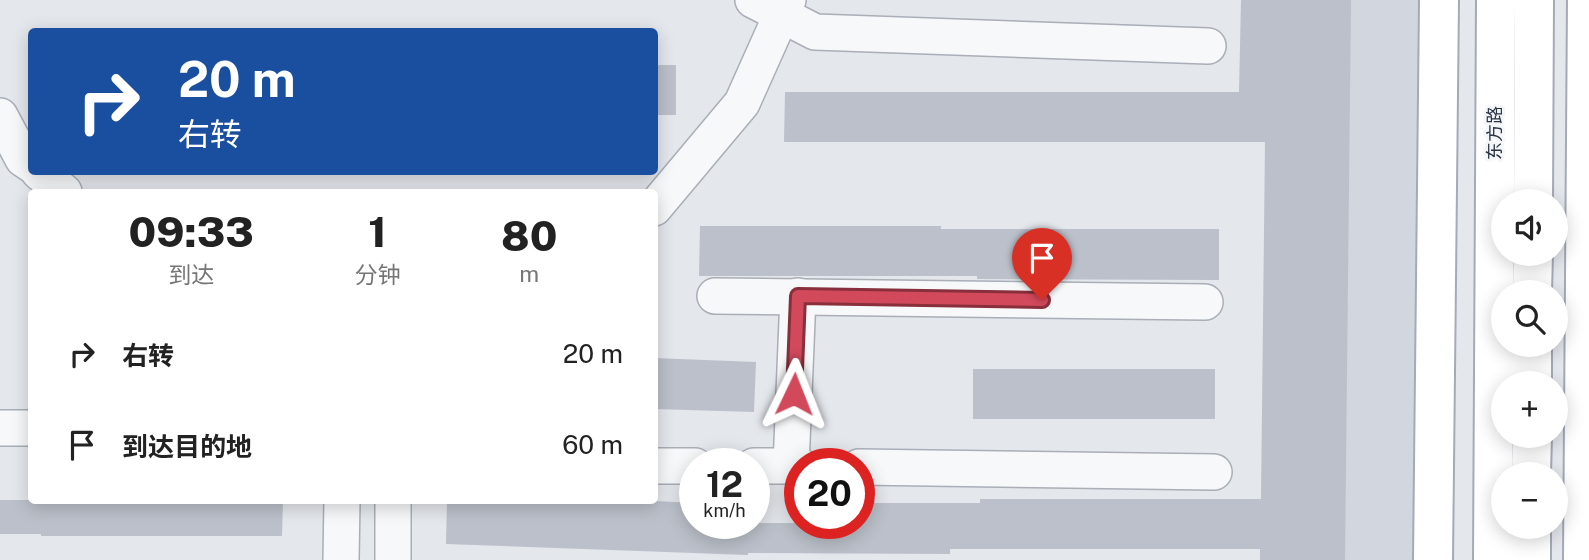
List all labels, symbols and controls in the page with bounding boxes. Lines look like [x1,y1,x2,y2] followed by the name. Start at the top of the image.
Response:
[178,50,296,108] text: 20 m
[63,56,154,147] icon: right
[1484,106,1505,160] street label: 东方路
[178,116,242,153] text: 右转
[1491,189,1568,539] map controls
[1491,189,1568,266] button: sound
[129,207,254,256] text: 09:33
[368,207,387,256] text: 1
[501,211,557,260] text: 80
[1012,228,1072,300] pin
[1023,239,1061,277] icon: arrive
[519,260,539,287] text: m
[168,261,214,288] text: 到达
[354,261,400,288] text: 分钟
[1491,280,1568,357] button: search
[63,335,101,373] icon: right
[563,338,623,369] text: 20 m
[122,340,174,371] text: 右转
[757,357,831,431] position arrow
[1491,371,1568,448] button: +
[63,426,101,464] icon: arrive
[562,429,623,460] text: 60 m
[122,431,252,462] text: 到达目的地
[784,448,875,539] speed limit sign: 20
[1491,462,1568,539] button: −
[706,464,743,505] text: 12
[703,500,746,521] text: km/h

